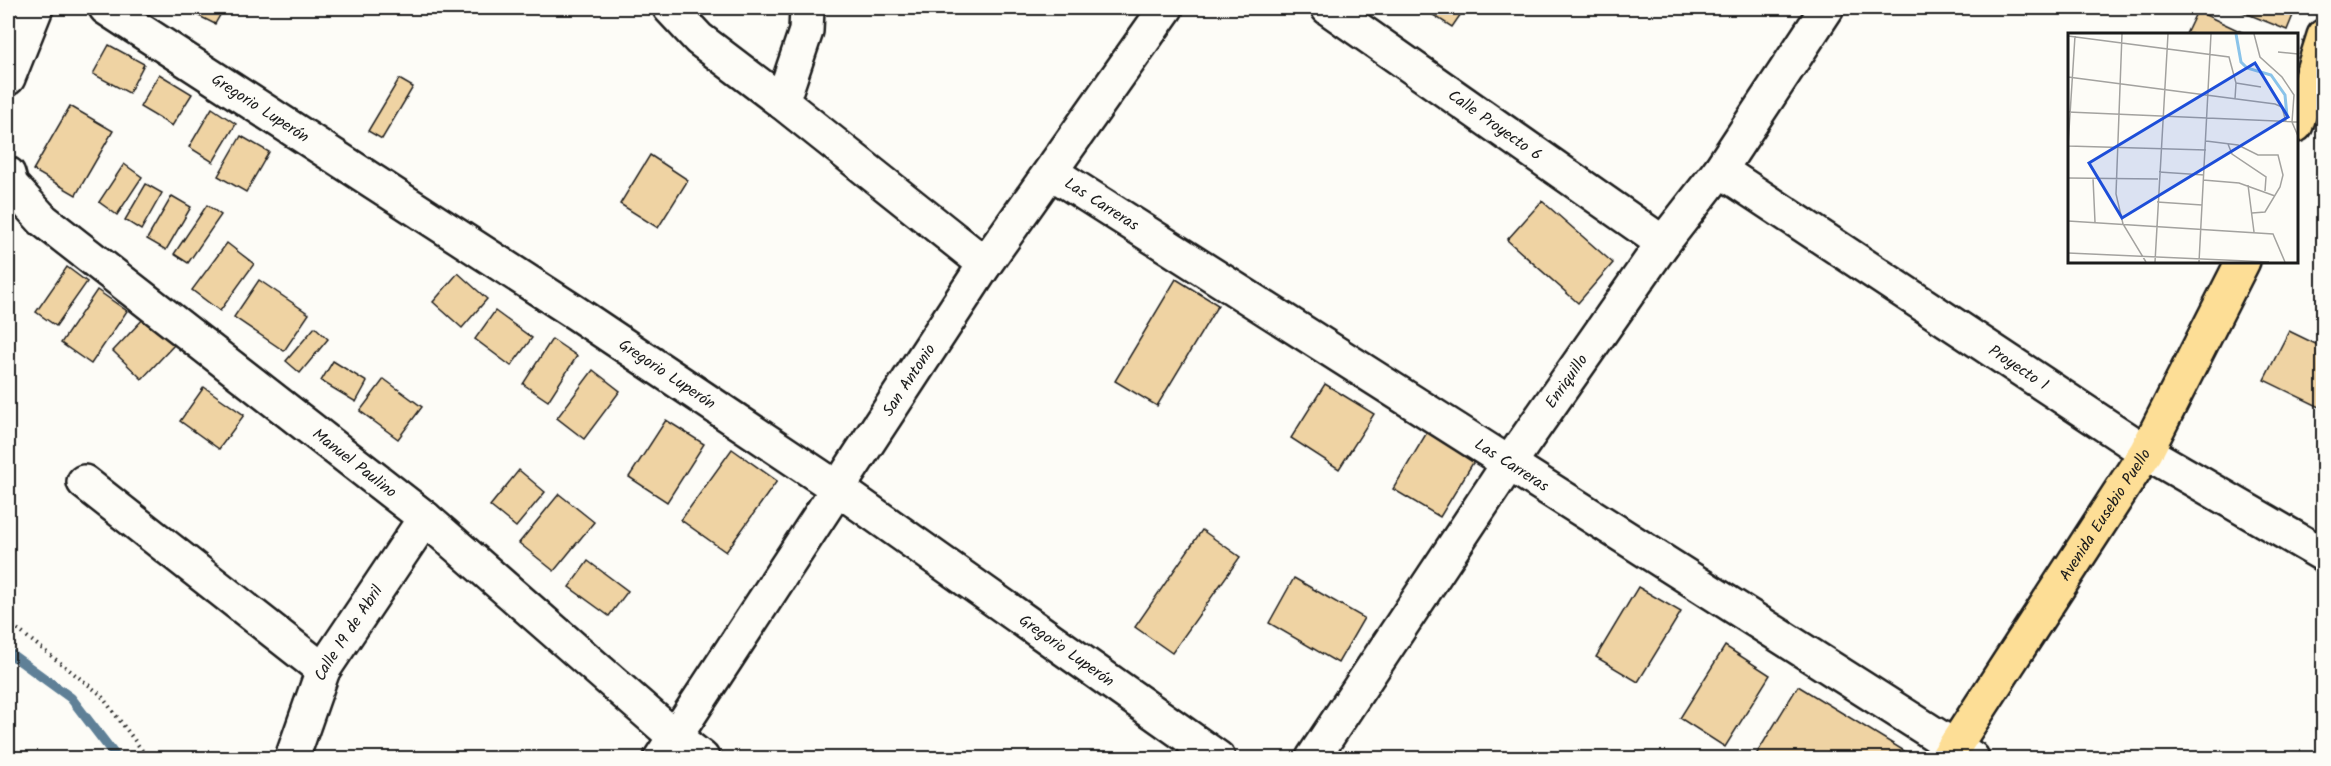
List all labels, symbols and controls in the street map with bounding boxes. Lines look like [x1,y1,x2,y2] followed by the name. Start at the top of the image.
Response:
[2068,33,2298,262] inset map
[206,67,314,149] street label: Gregorio Luperón
[1443,83,1547,167] street label: Calle Proyecto 6
[1059,171,1144,237] street label: Las Carreras
[614,332,721,416] street label: Gregorio Luperón
[1983,338,2054,397] street label: Proyecto 1
[876,339,942,421] street label: San Antonio
[1539,349,1594,414] street label: Enriquillo
[307,422,402,504] street label: Manuel Paulino
[1469,432,1554,498] street label: Las Carreras
[2053,444,2157,586] street label: Avenida Eusebio Puello
[308,580,389,684] street label: Calle 19 de Abril
[1014,608,1120,693] street label: Gregorio Luperón

